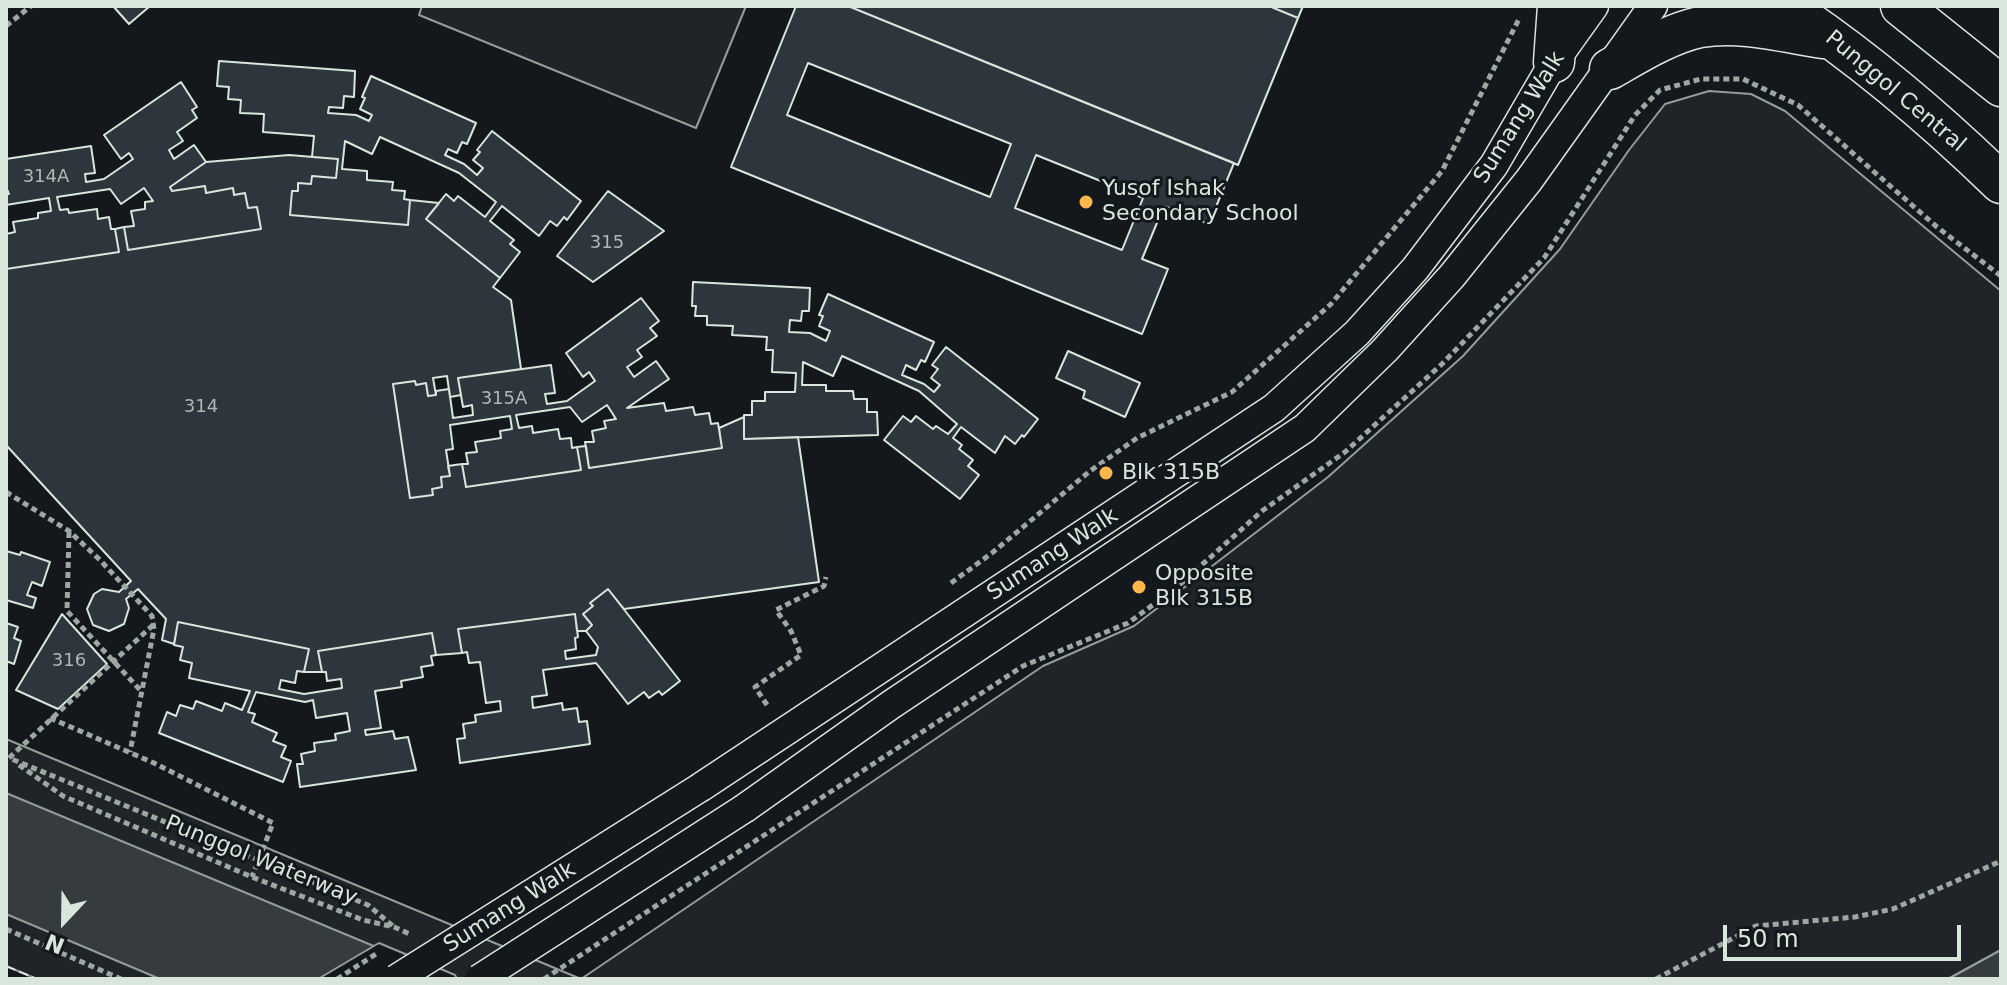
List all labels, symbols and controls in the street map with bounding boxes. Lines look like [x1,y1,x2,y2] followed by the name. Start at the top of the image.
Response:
[1819,26,1971,158] street label: Punggol Central
[1469,47,1571,189] street label: Sumang Walk
[23,166,69,188] house number: 314A
[1102,176,1299,228] place label: Yusof Ishak Secondary School
[1077,193,1095,211] marker: Yusof Ishak Secondary School
[590,232,624,254] house number: 315
[481,388,527,410] house number: 315A
[184,396,218,418] house number: 314
[1122,460,1220,486] place label: Blk 315B
[1097,464,1115,482] marker: Blk 315B
[983,503,1123,607] street label: Sumang Walk
[1155,561,1253,612] place label: Opposite Blk 315B
[1130,578,1148,596] marker: Opposite Blk 315B
[52,650,86,672] house number: 316
[161,810,361,912] street label: Punggol Waterway
[439,857,581,959] street label: Sumang Walk
[24,881,104,961] north arrow
[1727,909,1965,959] scale bar
[1737,925,1799,953] text: 50 m
[42,929,68,959] text: N

